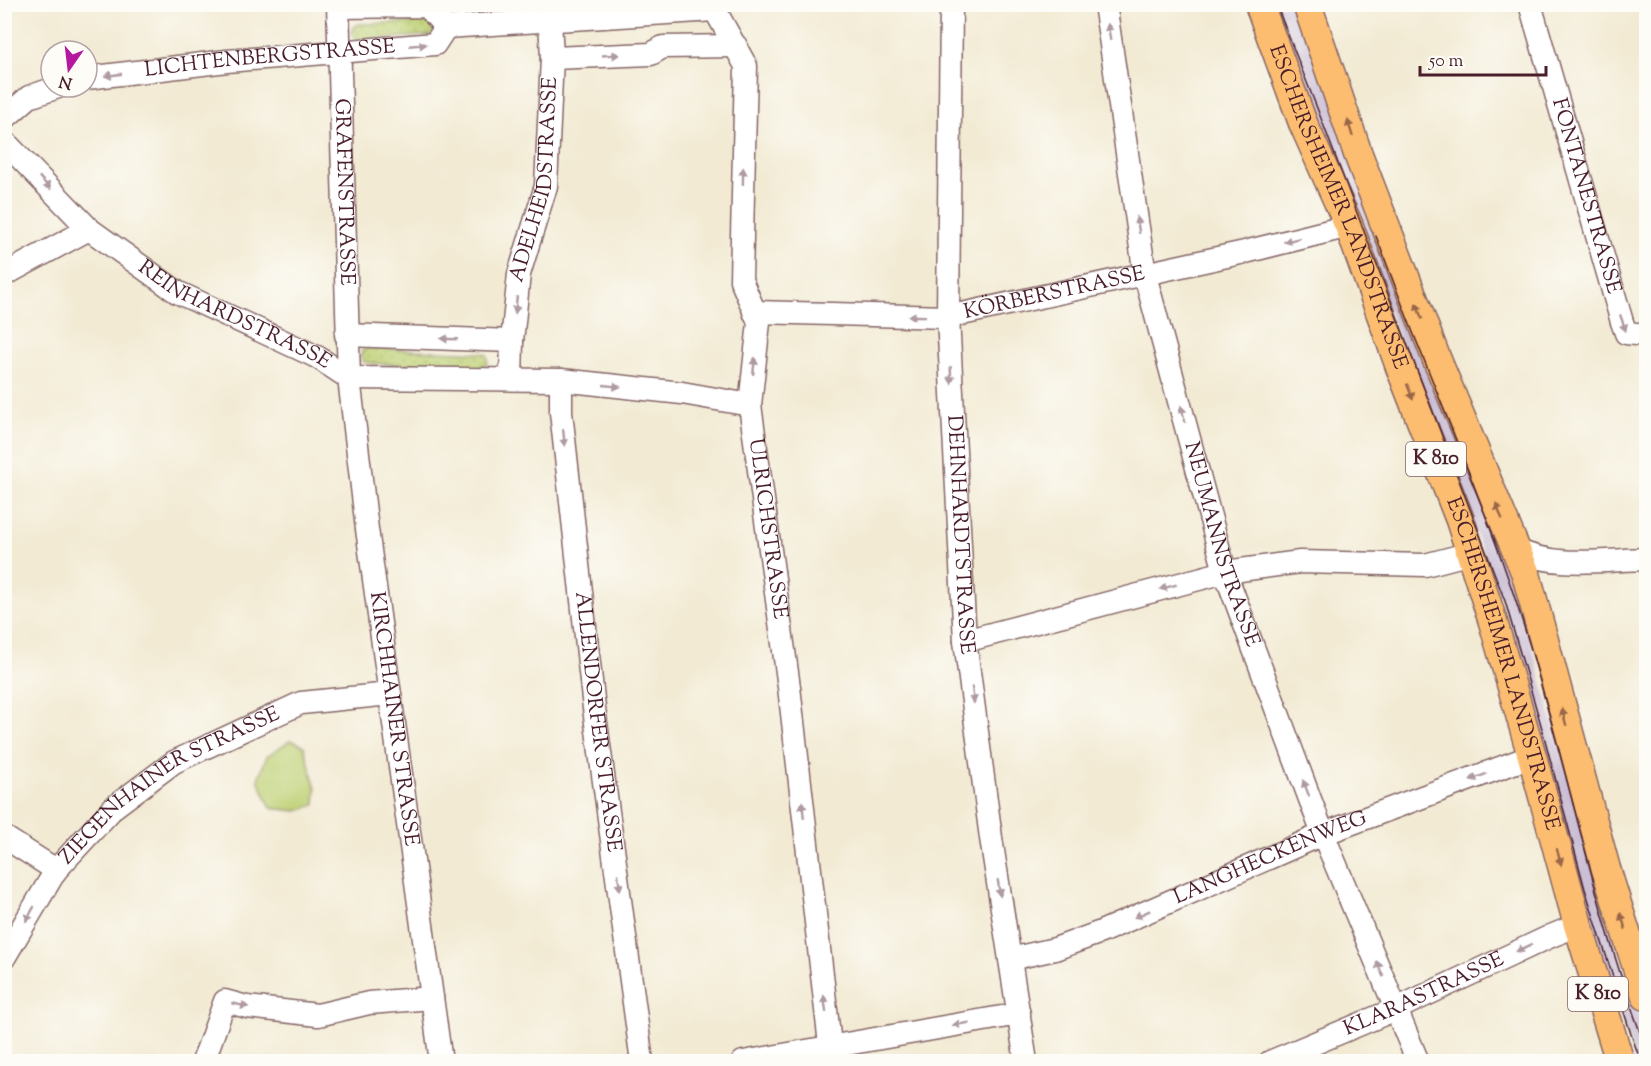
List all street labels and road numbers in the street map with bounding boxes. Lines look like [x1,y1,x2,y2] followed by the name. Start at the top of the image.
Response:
[143,32,397,86] street label: LICHTENBERGSTRASSE
[1260,41,1415,374] street label: ESCHERSHEIMER LANDSTRASSE
[502,76,566,286] street label: ADELHEIDSTRASSE
[1543,95,1628,298] street label: FONTANESTRASSE
[326,98,361,286] street label: GRAFENSTRASSE
[131,253,337,377] street label: REINHARDSTRASSE
[961,259,1148,328] street label: KÖRBERSTRASSE
[938,414,982,657] street label: DEHNHARDTSTRASSE
[740,436,794,621] street label: ULRICHSTRASSE
[1176,439,1267,652] street label: NEUMANNSTRASSE
[1406,442,1466,476] road number: K 810
[1438,493,1567,834] street label: ESCHERSHEIMER LANDSTRASSE
[361,590,426,848] street label: KIRCHHAINER STRASSE
[566,590,628,854] street label: ALLENDORFER STRASSE
[53,700,285,872] street label: ZIEGENHAINER STRASSE
[1169,804,1371,913] street label: LANGHECKENWEG
[1339,945,1510,1044] street label: KLARASTRASSE
[1568,977,1628,1011] road number: K 810

